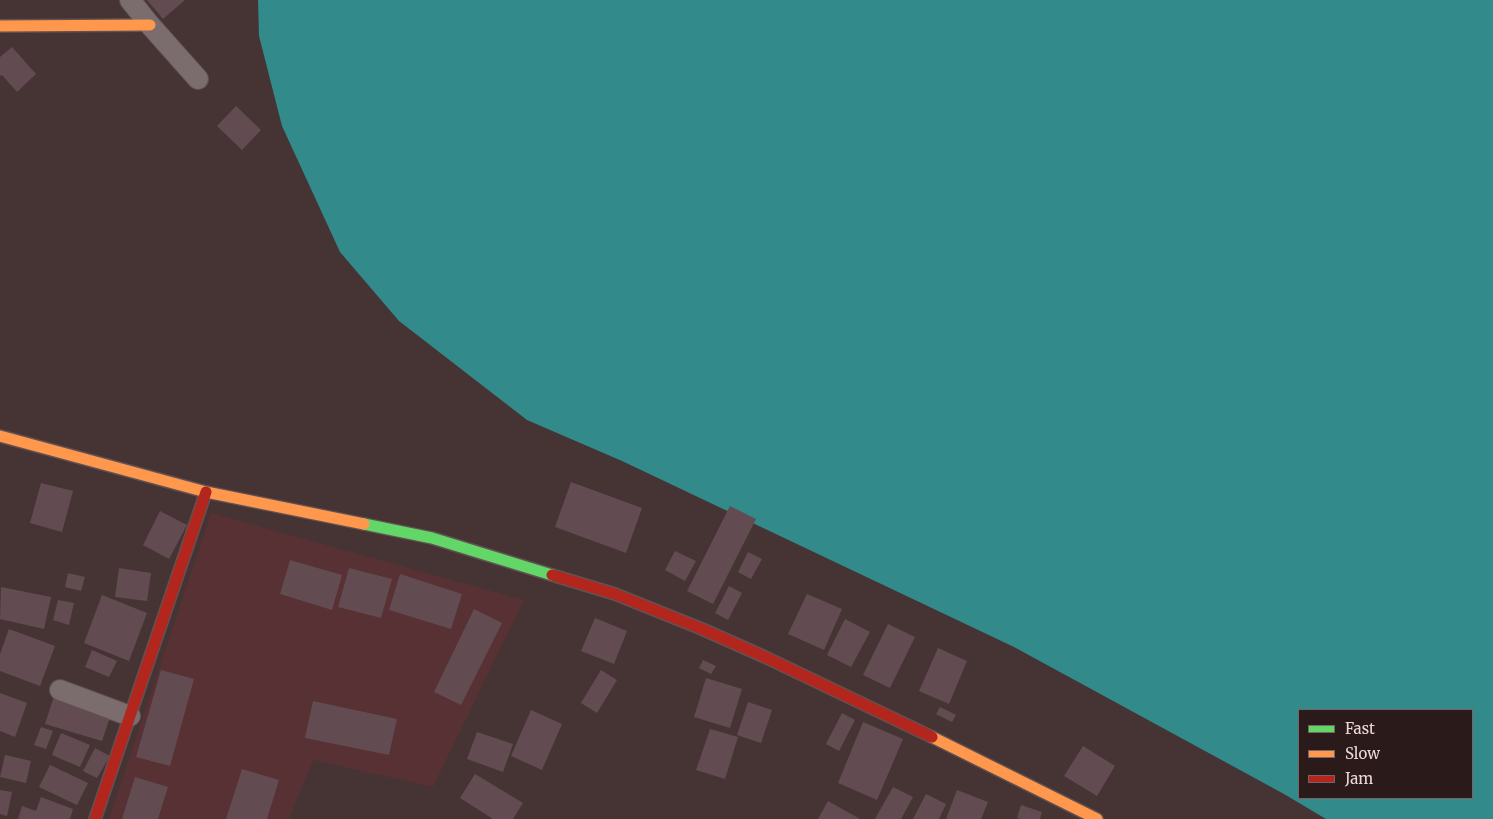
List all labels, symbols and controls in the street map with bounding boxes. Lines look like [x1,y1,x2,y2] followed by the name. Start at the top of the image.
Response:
[1298,709,1473,799] legend
[1345,719,1375,738] text: Fast
[1345,744,1380,763] text: Slow
[1345,769,1373,788] text: Jam

